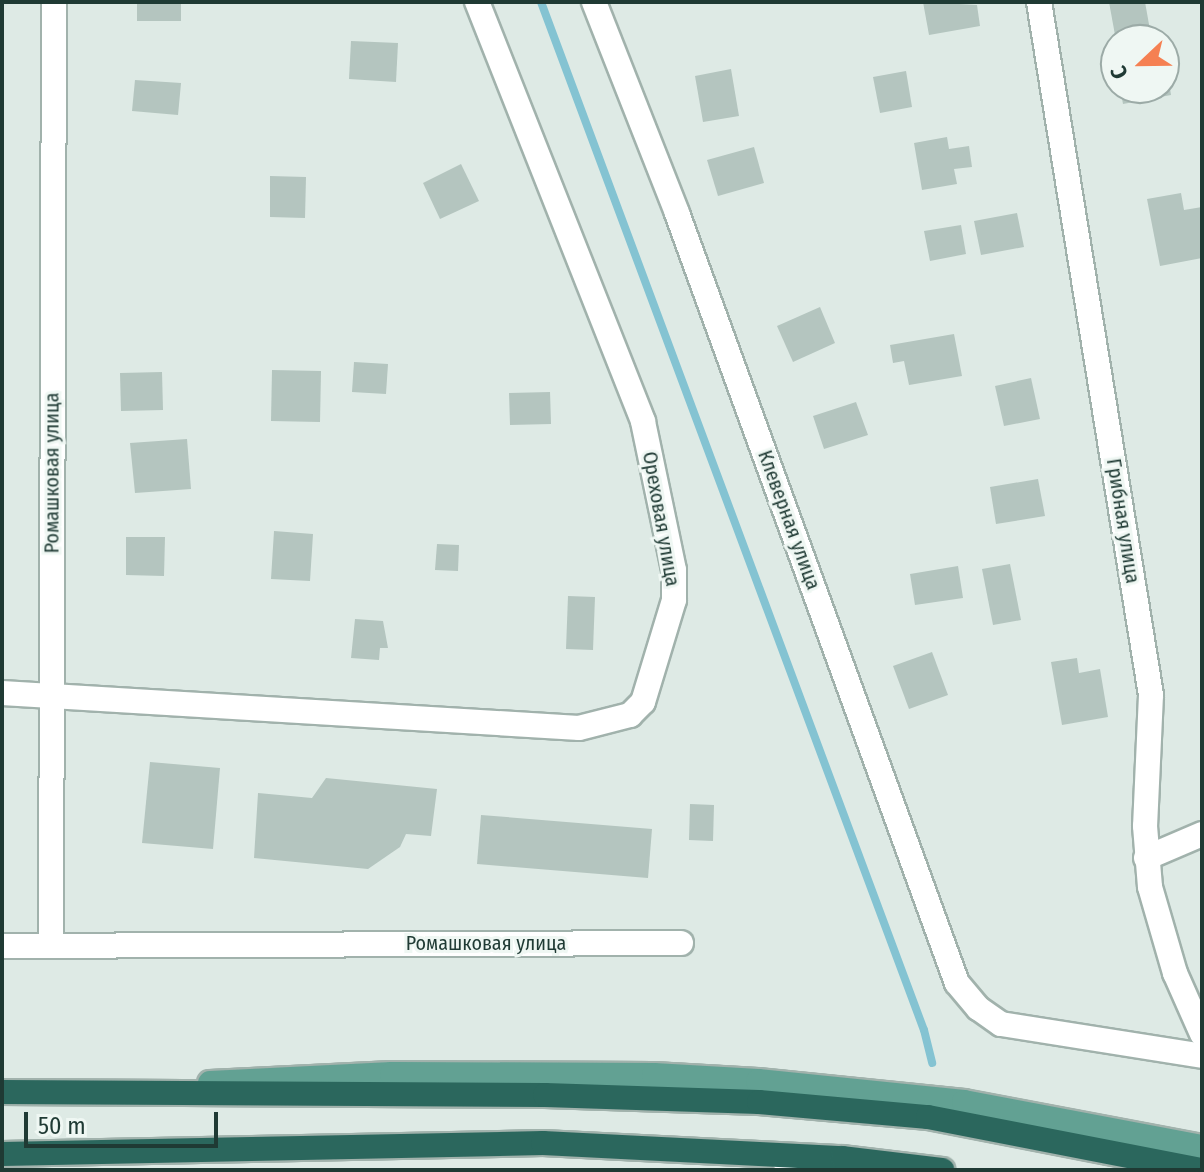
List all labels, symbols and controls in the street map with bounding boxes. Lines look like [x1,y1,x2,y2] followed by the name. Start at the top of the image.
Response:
[1100,24,1180,104] north arrow
[1104,62,1134,83] text: С
[40,393,64,553] street label: Ромашковая улица
[753,447,825,593] street label: Клеверная улица
[637,450,685,588] street label: Ореховая улица
[1101,457,1145,585] street label: Грибная улица
[406,931,566,955] street label: Ромашковая улица
[28,1096,222,1146] scale bar
[38,1112,86,1140] text: 50 m

